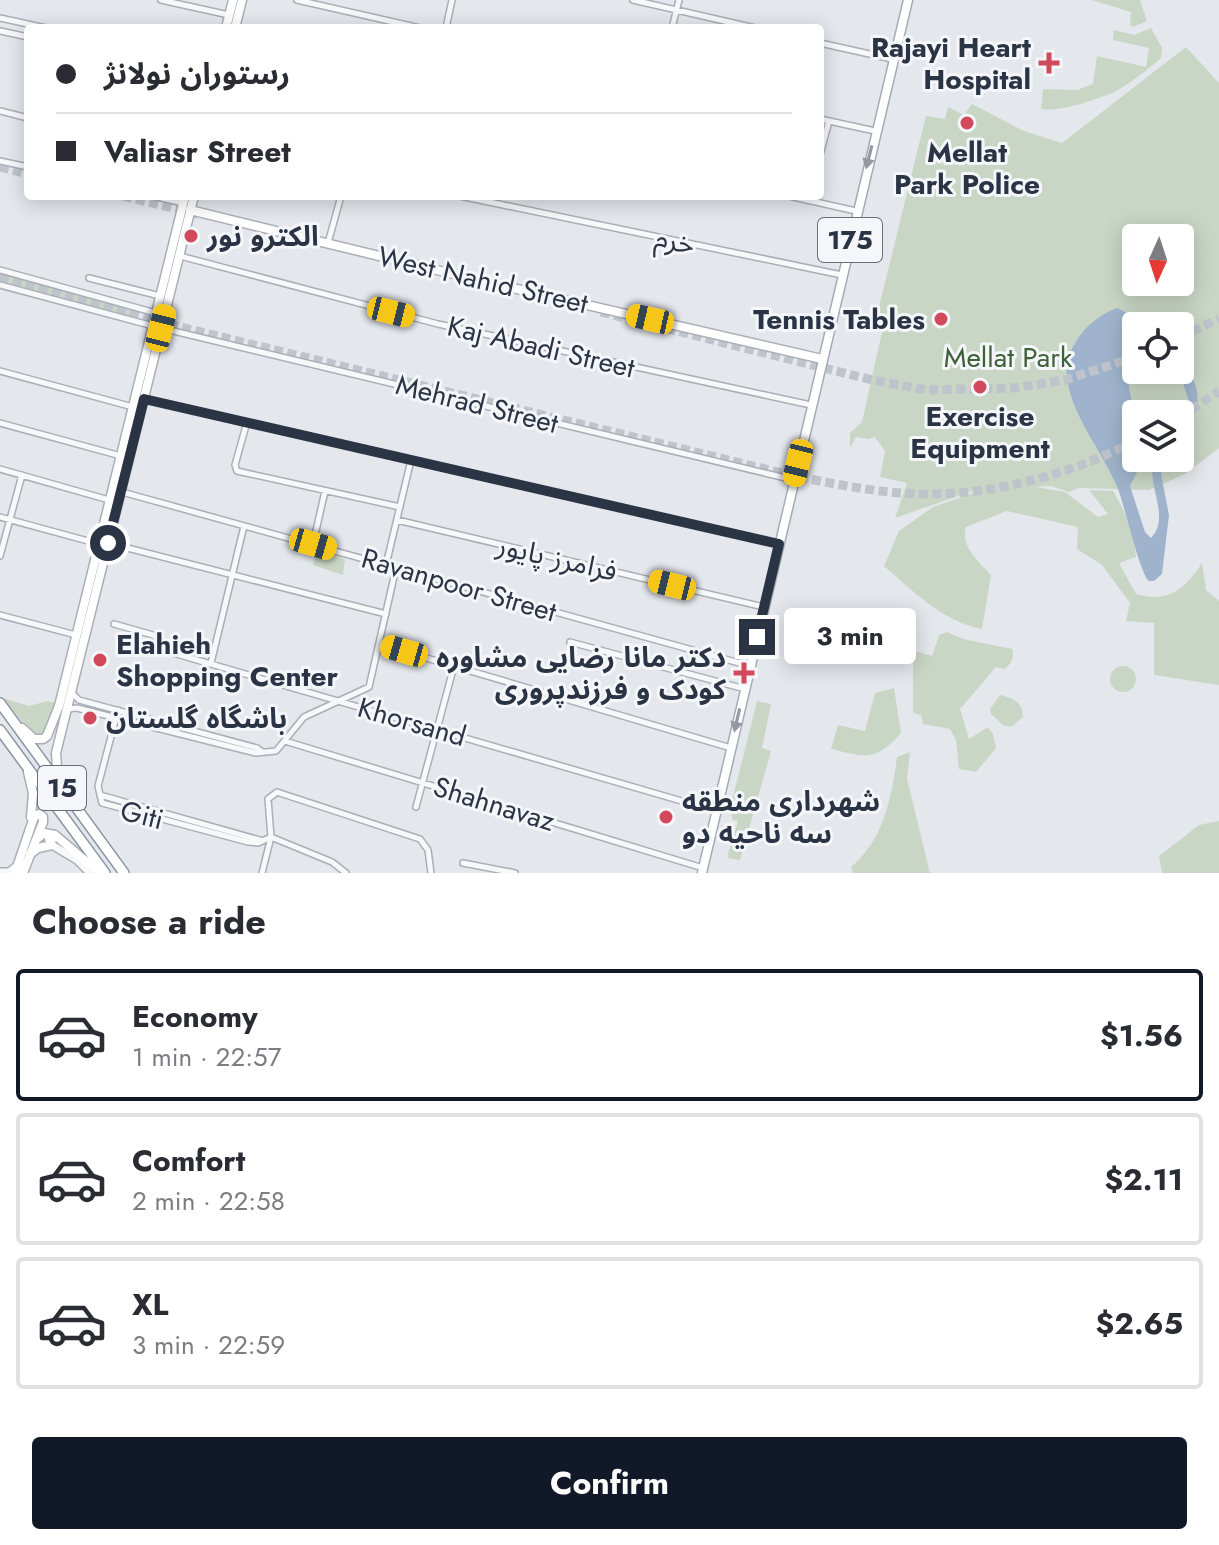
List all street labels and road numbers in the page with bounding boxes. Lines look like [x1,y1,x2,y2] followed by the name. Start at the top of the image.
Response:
[651,217,699,265] street label: خرم
[818,218,882,262] road number: 175
[374,236,592,324] street label: West Nahid Street
[443,306,639,389] street label: Kaj Abadi Street
[391,364,563,444] street label: Mehrad Street
[492,524,621,592] street label: فرامرز پایور
[357,538,561,632] street label: Ravanpoor Street
[353,687,471,757] street label: Khorsand
[38,766,86,810] road number: 15
[428,766,560,842] street label: Shahnavaz
[116,790,168,840] street label: Giti

